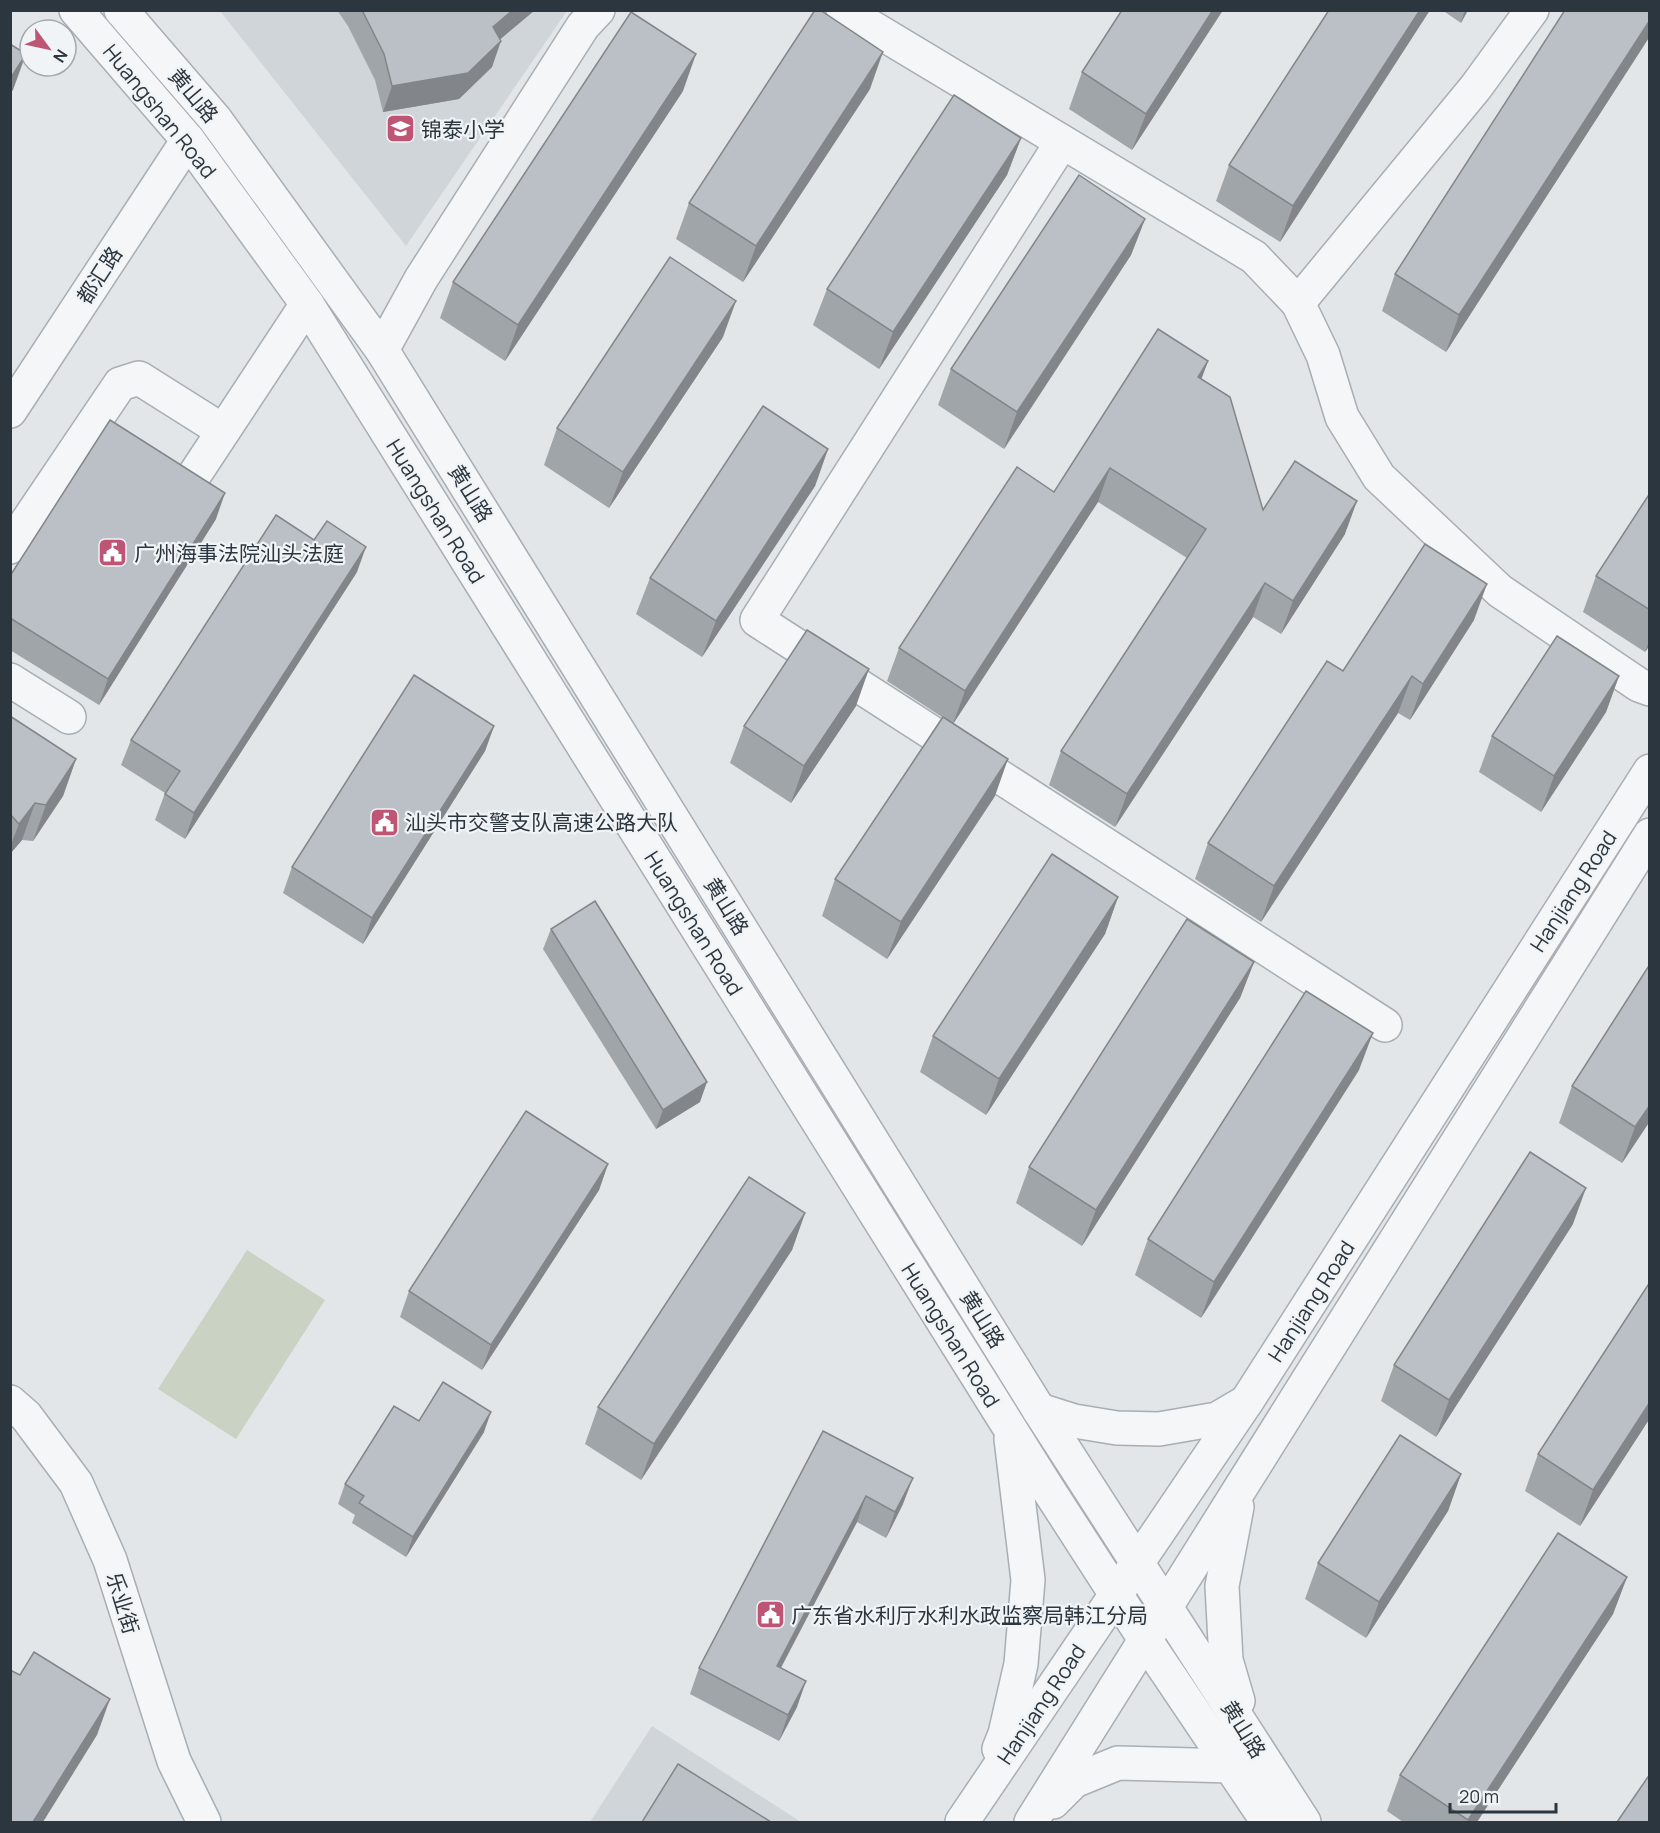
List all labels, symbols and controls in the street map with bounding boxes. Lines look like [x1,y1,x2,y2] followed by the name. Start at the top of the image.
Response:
[18,18,78,78] north arrow
[97,38,223,184] street label: Huangshan Road
[48,45,73,67] text: N
[163,62,225,128] street label: 黄山路
[384,113,416,145] school or university icon: 锦泰小学
[421,115,505,143] place label: 锦泰小学
[70,241,128,309] street label: 都汇路
[380,434,492,588] street label: Huangshan Road
[442,459,500,527] street label: 黄山路
[97,537,129,569] public building icon: 广州海事法院汕头法庭
[134,539,344,567] place label: 广州海事法院汕头法庭
[368,806,400,838] public building icon: 汕头市交警支队高速公路大队
[405,808,678,836] place label: 汕头市交警支队高速公路大队
[1523,825,1623,957] street label: Hanjiang Road
[638,846,750,1000] street label: Huangshan Road
[698,872,756,940] street label: 黄山路
[1261,1235,1361,1367] street label: Hanjiang Road
[895,1258,1007,1412] street label: Huangshan Road
[954,1285,1012,1353] street label: 黄山路
[100,1569,146,1637] street label: 乐业街
[754,1599,786,1631] public building icon: 广东省水利厅水利水政监察局韩江分局
[791,1601,1148,1629] place label: 广东省水利厅水利水政监察局韩江分局
[990,1638,1092,1770] street label: Hanjiang Road
[1215,1695,1273,1763] street label: 黄山路
[1450,1776,1556,1814] scale bar
[1459,1784,1499,1808] text: 20 m

